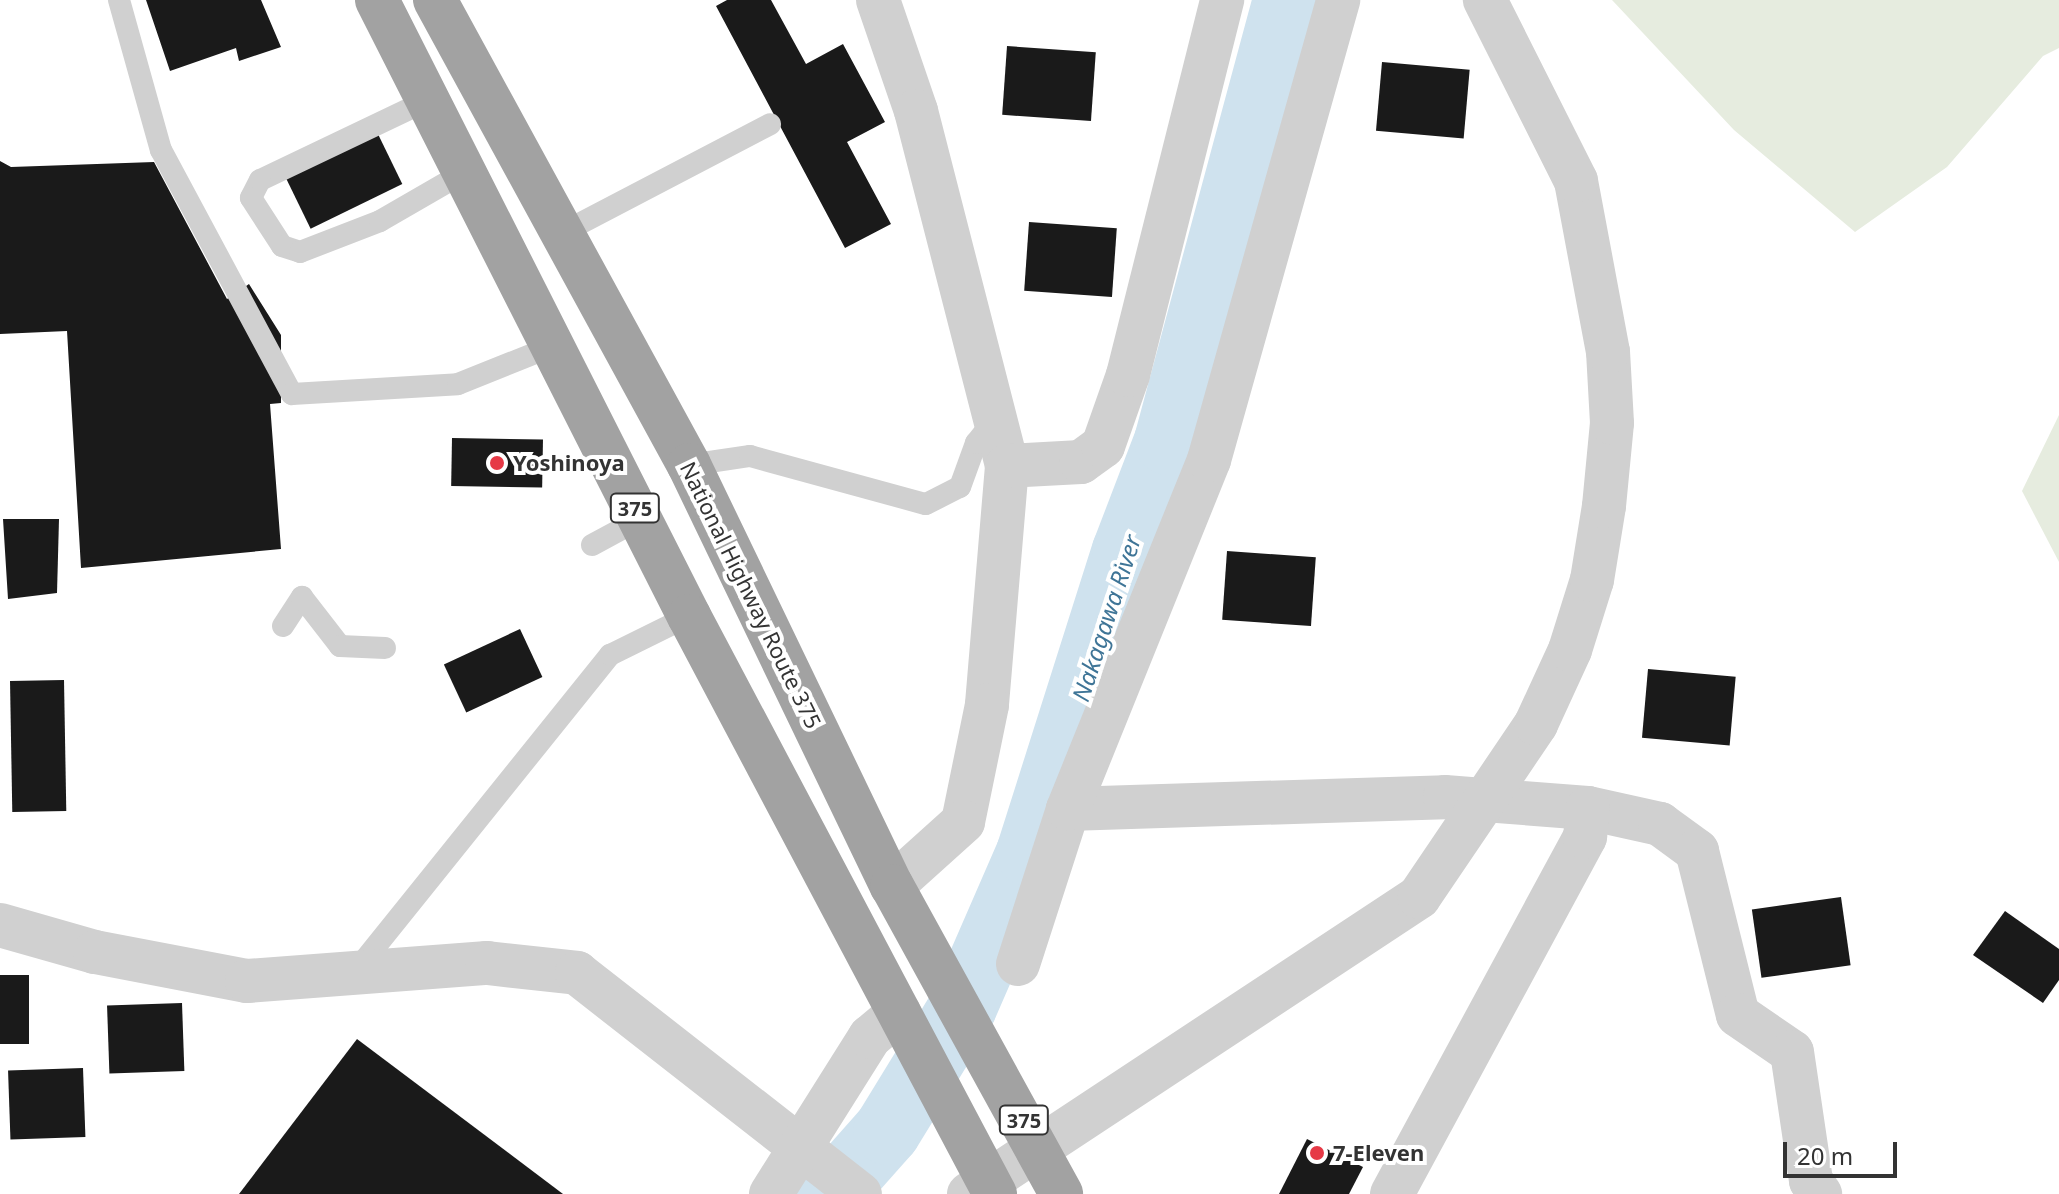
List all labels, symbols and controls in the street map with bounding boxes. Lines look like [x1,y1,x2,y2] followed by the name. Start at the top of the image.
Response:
[513,450,625,476] place label: Yoshinoya
[488,454,506,472] marker: Yoshinoya
[675,457,827,733] street label: National Highway Route 375
[609,492,661,524] road number: 375
[1065,531,1147,705] water label: Nakagawa River
[998,1104,1050,1136] road number: 375
[1787,1126,1901,1176] scale bar
[1797,1139,1853,1172] text: 20 m
[1333,1140,1424,1166] place label: 7-Eleven
[1308,1144,1326,1162] marker: 7-Eleven

